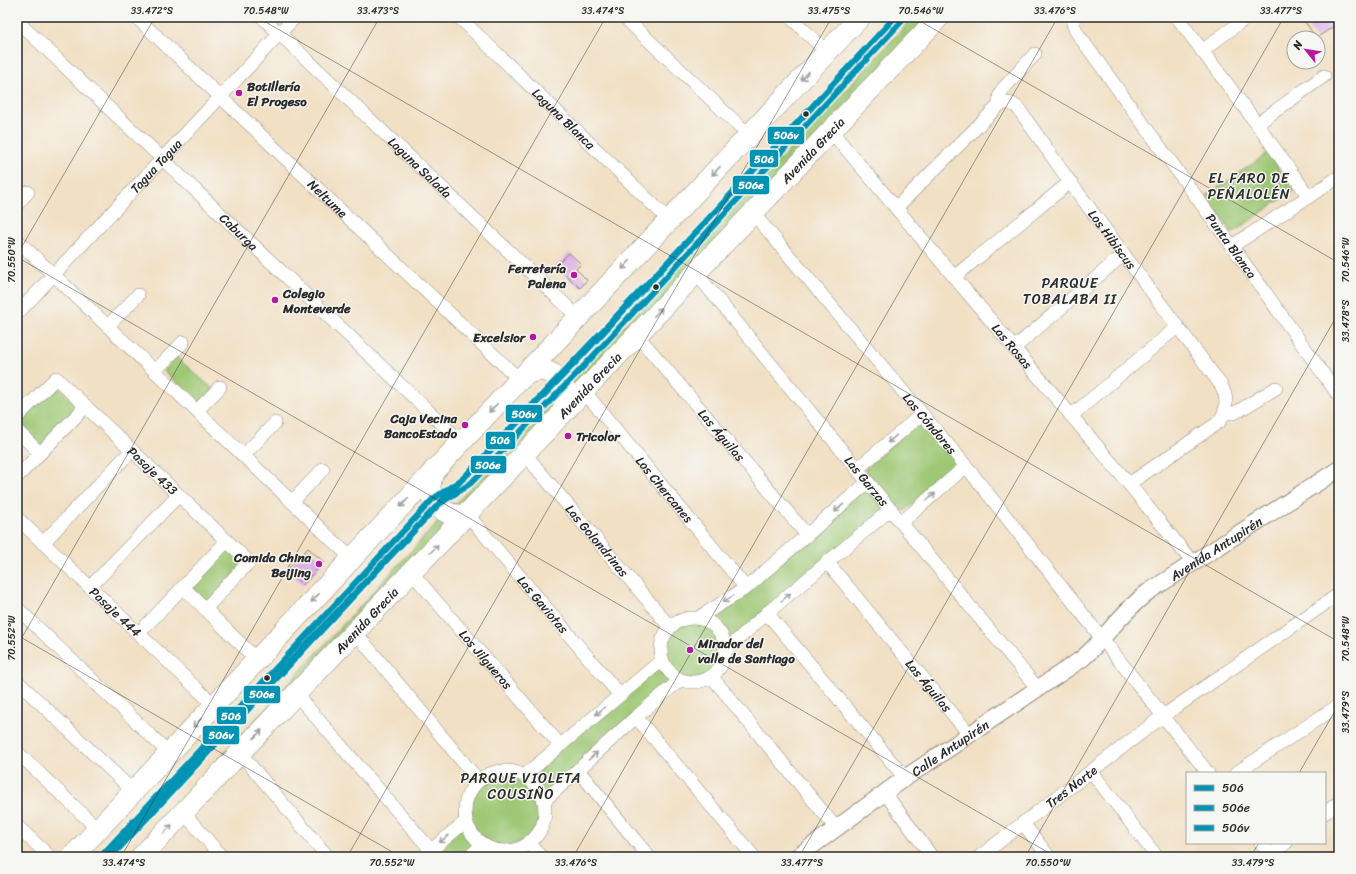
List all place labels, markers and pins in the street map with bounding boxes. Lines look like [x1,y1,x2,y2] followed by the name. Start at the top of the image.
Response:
[247,75,307,113] place label: Botillería El Progeso
[234,88,244,98] marker: Botillería El Progeso
[801,109,811,119] unlabelled marker
[507,257,566,295] place label: Ferretería Palena
[569,270,579,280] marker: Ferretería Palena
[282,282,351,320] place label: Colegio Monteverde
[651,282,661,292] unlabelled marker
[270,295,280,305] marker: Colegio Monteverde
[473,326,527,349] place label: Excelsior
[528,332,538,342] marker: Excelsior
[384,407,457,445] place label: Caja Vecina BancoEstado
[460,420,470,430] marker: Caja Vecina BancoEstado
[576,425,621,448] place label: Tricolor
[563,431,573,441] marker: Tricolor
[233,546,311,584] place label: Comida China Beijing
[314,559,324,569] marker: Comida China Beijing
[697,632,795,670] place label: Mirador del valle de Santiago
[685,645,695,655] marker: Mirador del valle de Santiago
[262,673,272,683] unlabelled marker

